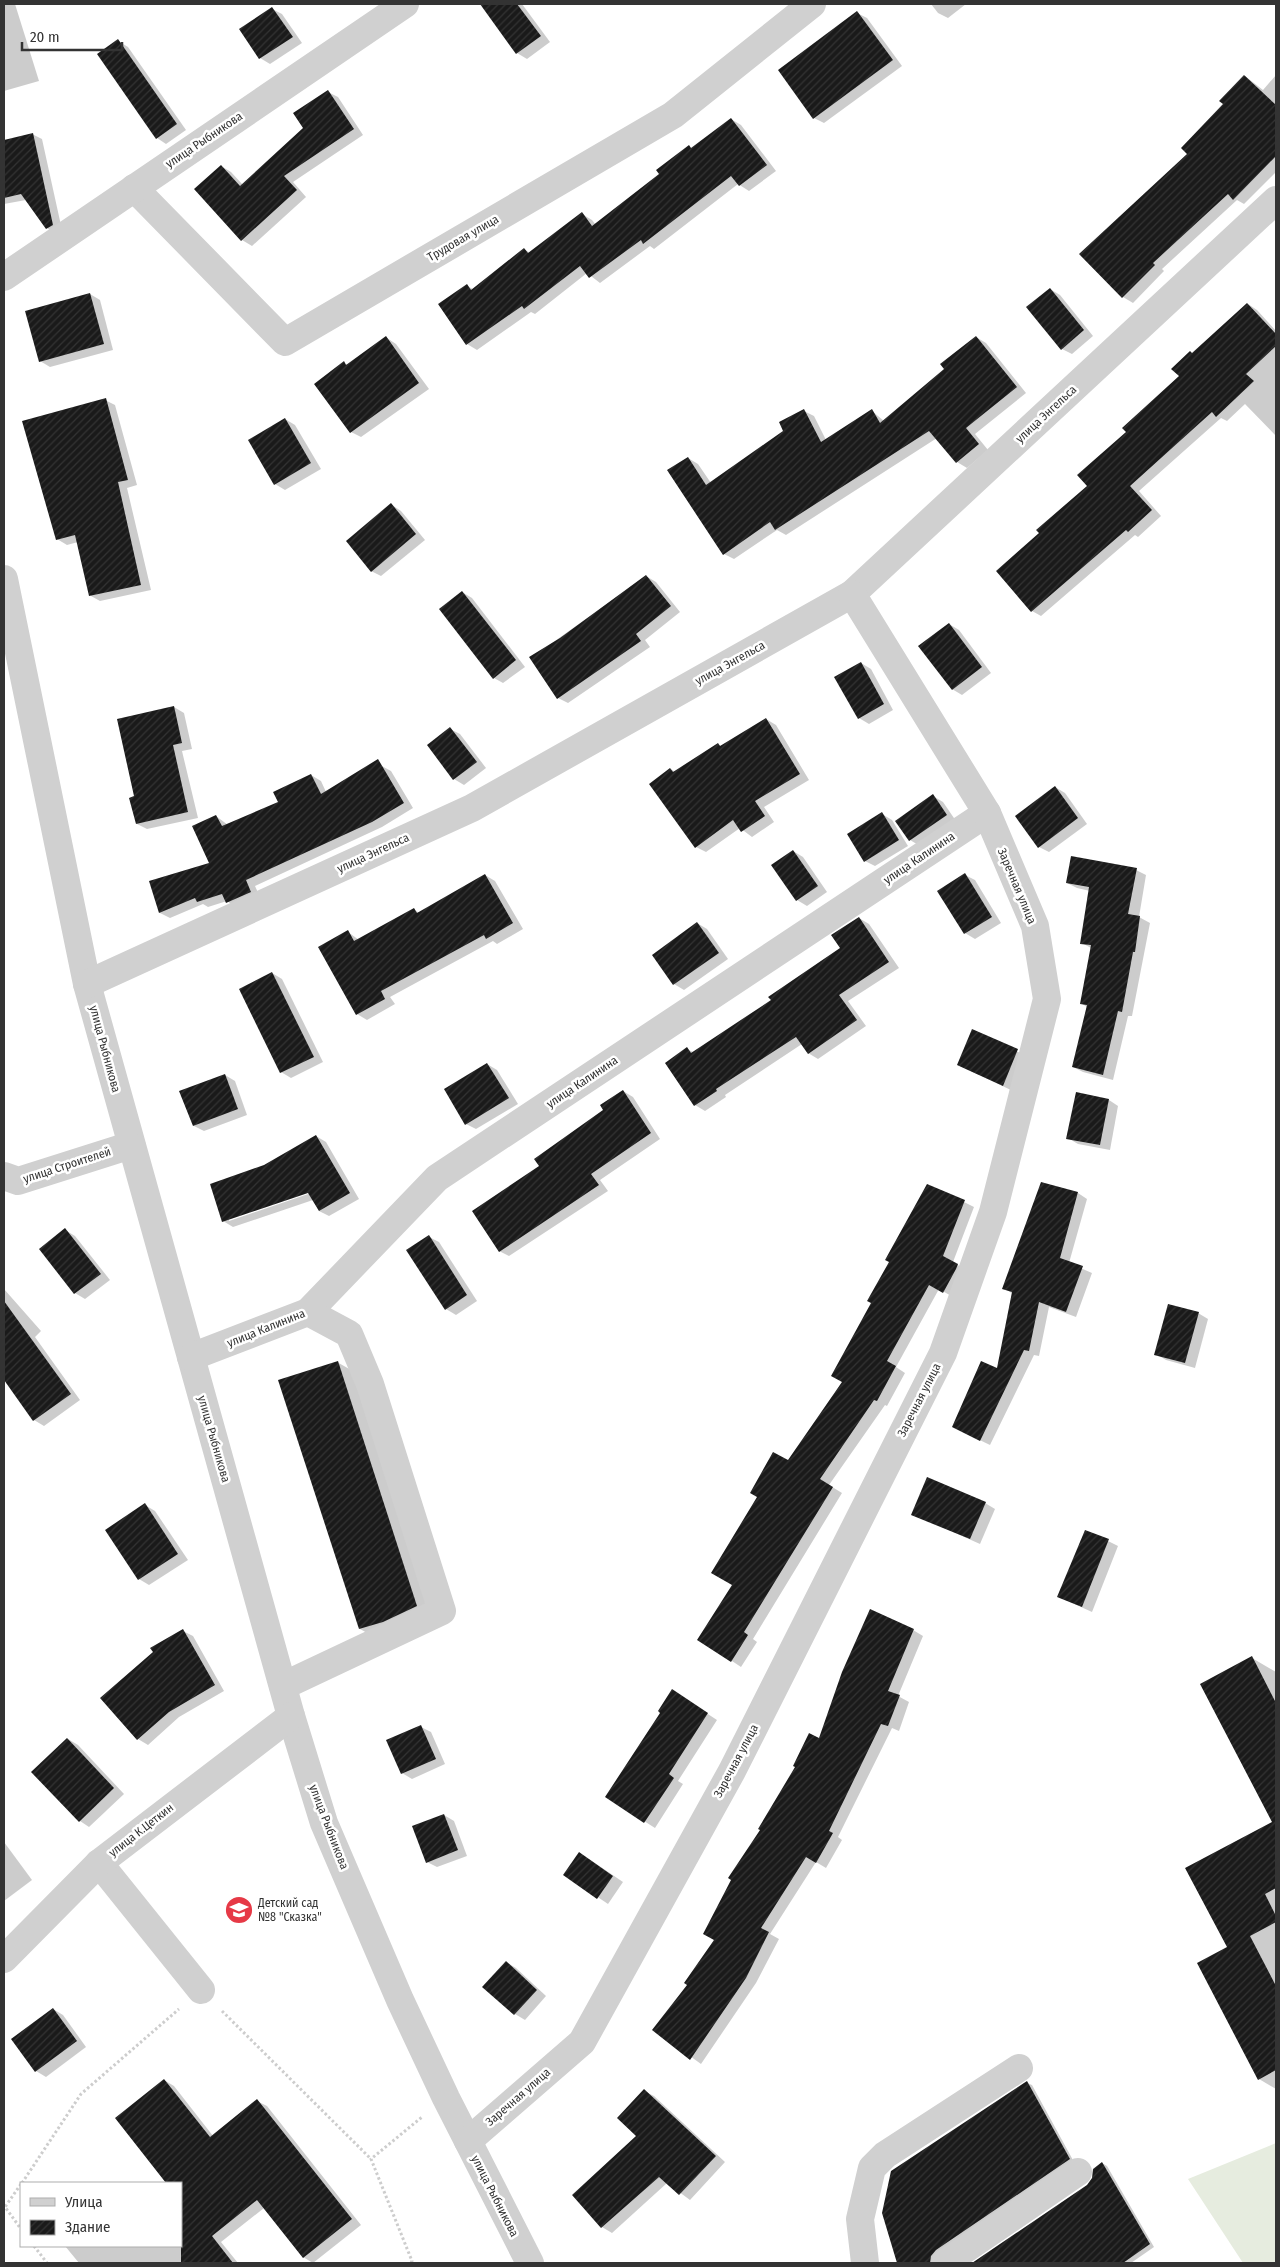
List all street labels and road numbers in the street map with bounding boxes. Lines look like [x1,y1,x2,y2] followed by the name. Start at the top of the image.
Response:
[163,109,245,171] street label: улица Рыбникова
[425,212,501,264] street label: Трудовая улица
[1013,382,1079,446] street label: улица Энгельса
[693,638,768,688] street label: улица Энгельса
[881,829,957,887] street label: улица Калинина
[335,830,411,876] street label: улица Энгельса
[995,846,1039,926] street label: Заречная улица
[87,1004,123,1094] street label: улица Рыбникова
[544,1053,620,1111] street label: улица Калинина
[21,1144,113,1186] street label: улица Строителей
[225,1306,307,1350] street label: улица Калинина
[894,1361,944,1439] street label: Заречная улица
[195,1394,233,1484] street label: улица Рыбникова
[711,1722,761,1800] street label: Заречная улица
[306,1783,352,1871] street label: улица Рыбникова
[106,1800,176,1860] street label: улица К.Цеткин
[483,2065,553,2129] street label: Заречная улица
[468,2153,522,2239] street label: улица Рыбникова

